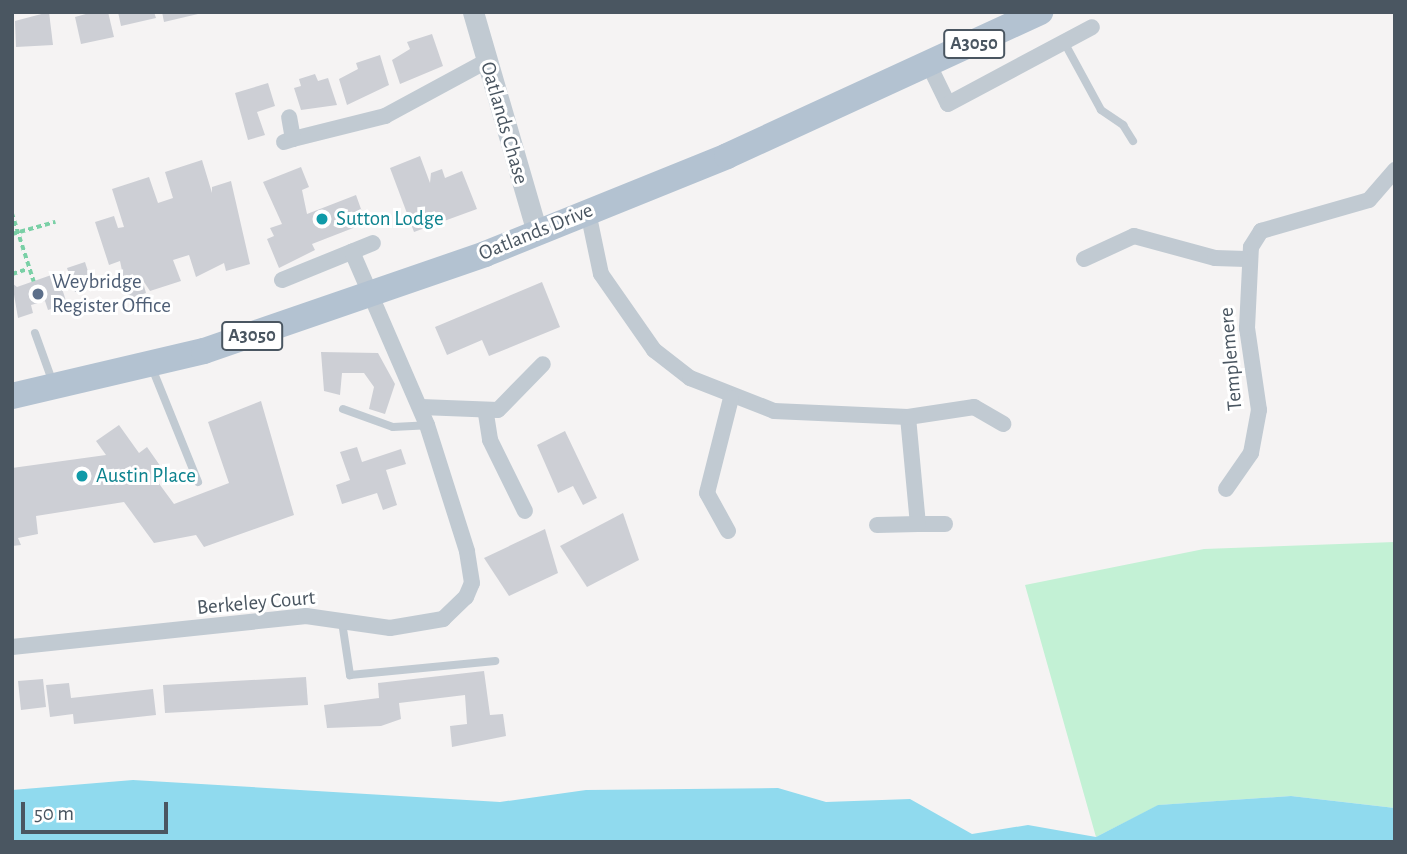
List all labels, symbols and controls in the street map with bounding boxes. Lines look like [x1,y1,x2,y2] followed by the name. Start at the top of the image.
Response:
[942,28,1006,60] road number: A3050
[474,59,534,187] street label: Oatlands Chase
[475,198,597,266] street label: Oatlands Drive
[336,206,444,232] place label: Sutton Lodge
[314,211,330,227] marker: Sutton Lodge
[52,269,171,319] place label: Weybridge Register Office
[30,286,46,302] marker: Weybridge Register Office
[1214,306,1248,412] street label: Templemere
[220,320,284,352] road number: A3050
[96,463,196,489] place label: Austin Place
[74,468,90,484] marker: Austin Place
[196,585,316,621] street label: Berkeley Court
[24,788,172,832] scale bar
[34,803,74,824] text: 50 m

